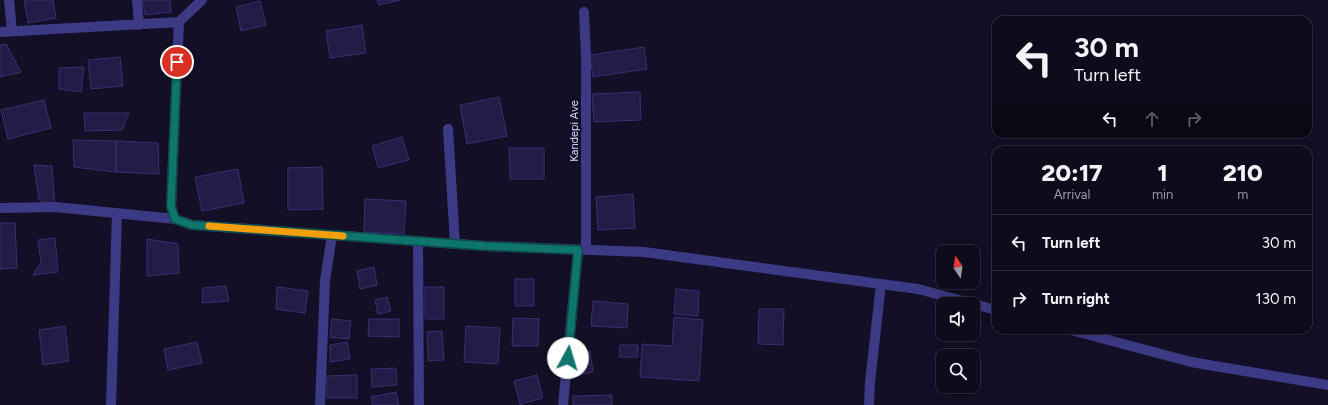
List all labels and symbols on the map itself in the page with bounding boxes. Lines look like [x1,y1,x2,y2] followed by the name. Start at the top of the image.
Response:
[160,45,194,79] pin
[568,100,581,162] street label: Kandepi Ave
[936,245,980,289] north arrow
[547,337,589,379] position arrow

